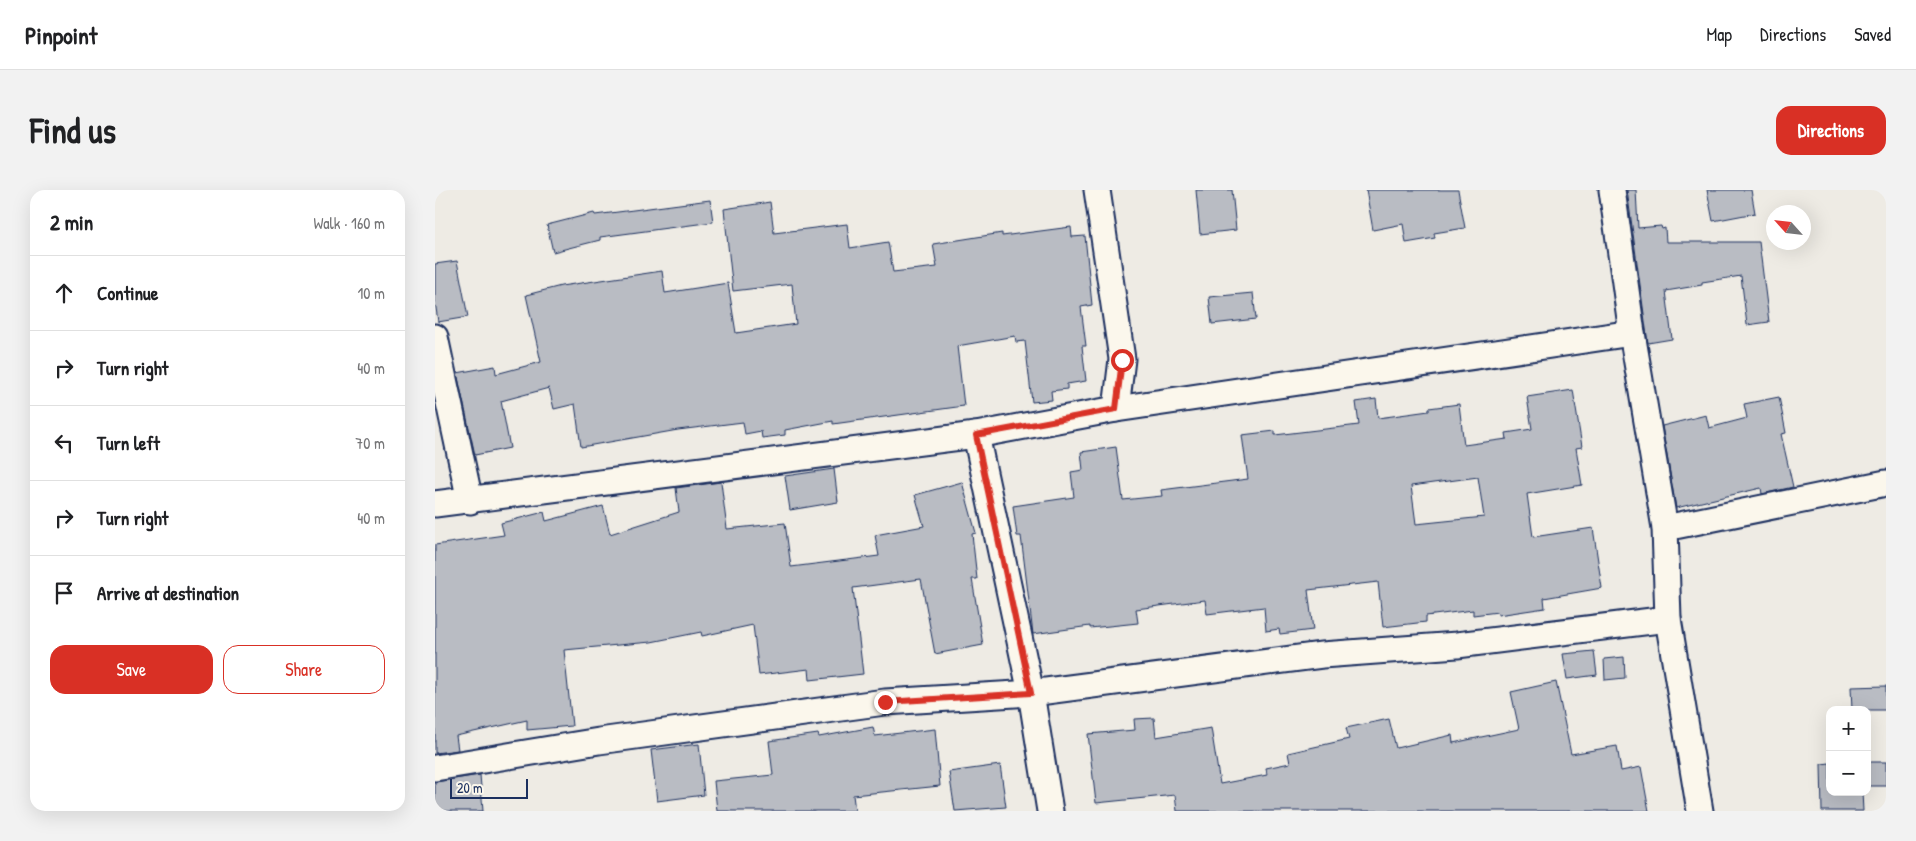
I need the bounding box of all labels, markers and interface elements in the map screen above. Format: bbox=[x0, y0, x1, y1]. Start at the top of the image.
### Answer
text: Pinpoint bbox=[25, 19, 97, 51]
text: Map bbox=[1707, 22, 1732, 47]
text: Directions bbox=[1760, 22, 1826, 47]
text: Saved bbox=[1854, 22, 1891, 47]
button: Directions bbox=[1776, 106, 1886, 155]
text: Find us bbox=[30, 107, 116, 154]
north arrow bbox=[1766, 205, 1811, 250]
text: 2 min bbox=[50, 208, 93, 237]
text: Walk · 160 m bbox=[313, 212, 385, 234]
icon: ahead bbox=[50, 279, 78, 307]
text: Continue bbox=[97, 280, 158, 306]
text: 10 m bbox=[357, 282, 385, 304]
route start bbox=[1111, 349, 1134, 372]
icon: right bbox=[50, 354, 78, 382]
text: Turn right bbox=[97, 355, 168, 381]
text: 40 m bbox=[357, 357, 385, 379]
icon: left bbox=[50, 429, 78, 457]
text: Turn left bbox=[97, 430, 160, 456]
text: 70 m bbox=[355, 432, 385, 454]
icon: right bbox=[50, 504, 78, 532]
text: Turn right bbox=[97, 505, 168, 531]
text: 40 m bbox=[357, 507, 385, 529]
icon: arrive bbox=[50, 579, 78, 607]
text: Arrive at destination bbox=[97, 580, 239, 606]
button: Save bbox=[50, 645, 213, 694]
button: Share bbox=[223, 645, 385, 694]
route end bbox=[874, 691, 897, 714]
map controls bbox=[1826, 706, 1871, 796]
button: + bbox=[1826, 706, 1871, 751]
button: − bbox=[1826, 751, 1871, 796]
scale bar bbox=[450, 776, 527, 799]
text: 20 m bbox=[457, 778, 483, 797]

